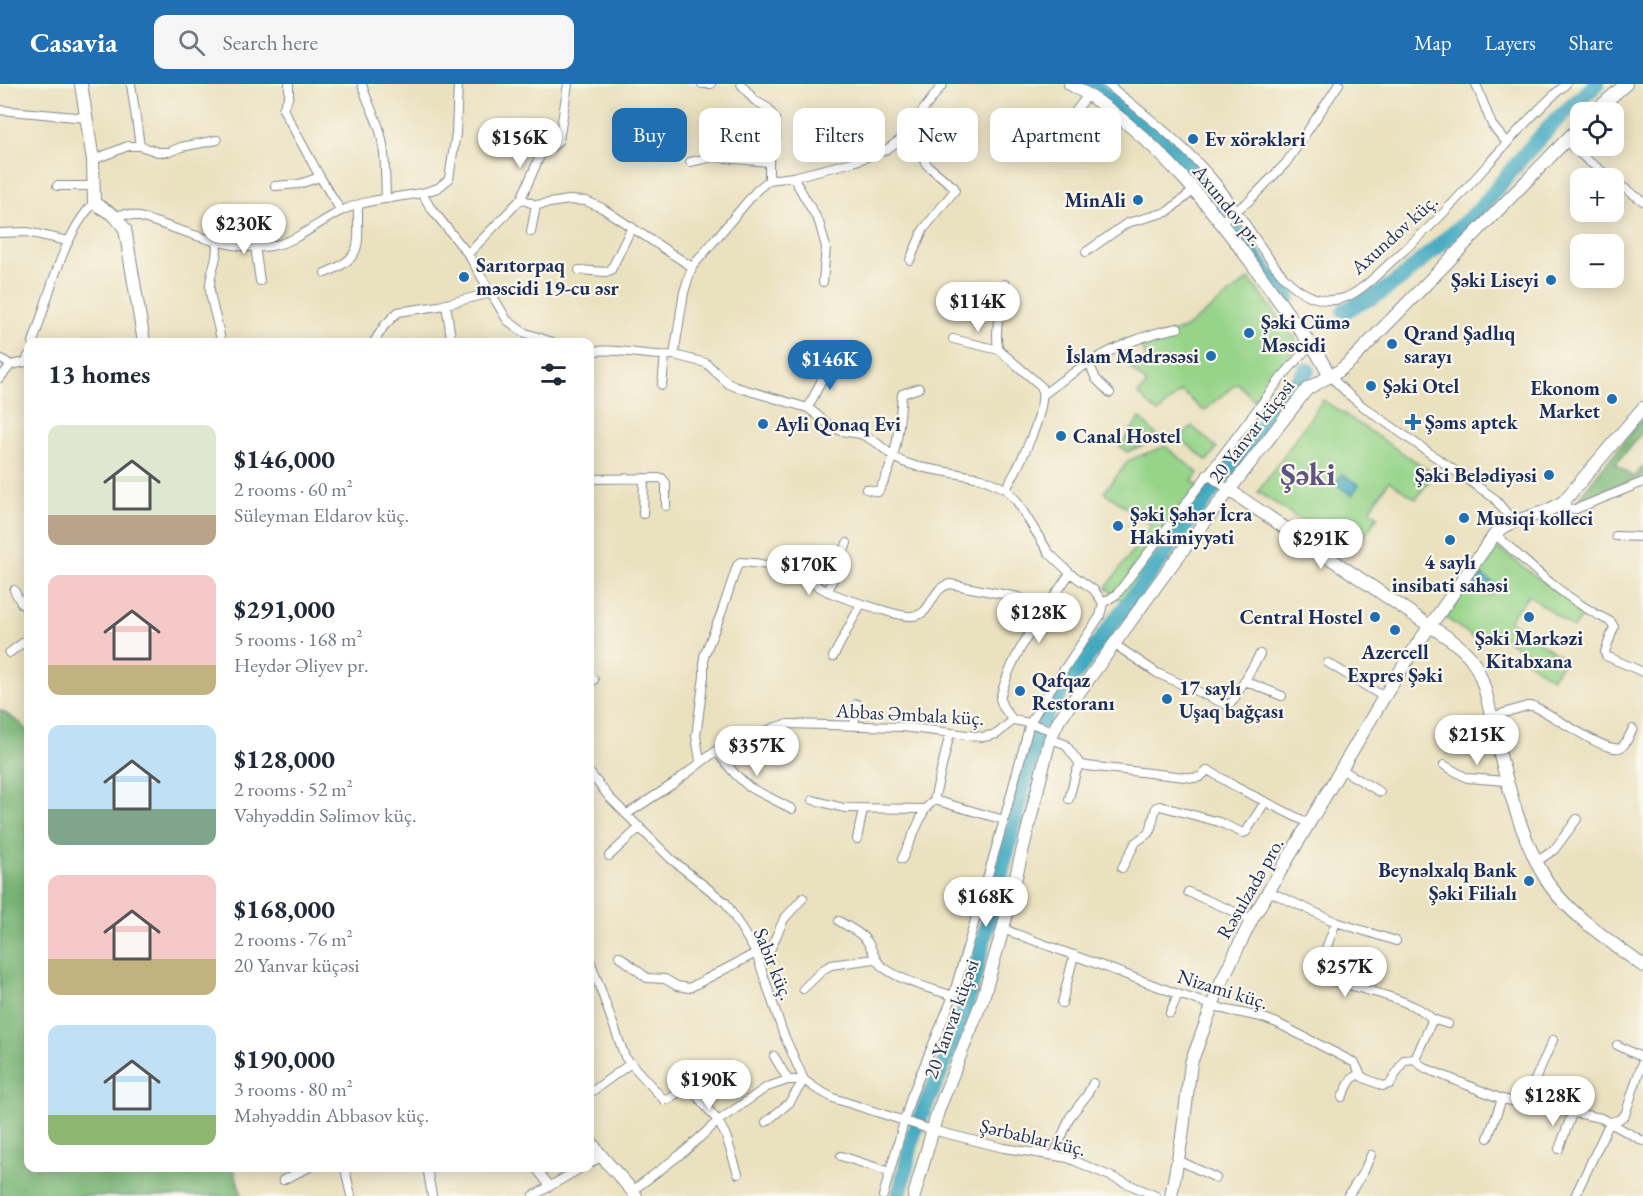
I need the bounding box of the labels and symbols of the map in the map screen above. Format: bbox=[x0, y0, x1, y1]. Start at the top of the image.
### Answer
pin: $156K bbox=[478, 118, 562, 169]
place label: Ev xörəkləri bbox=[1205, 126, 1306, 152]
marker: Ev xörəkləri bbox=[1186, 132, 1200, 146]
street label: Axundov pr. bbox=[1187, 158, 1269, 251]
place label: MinAli bbox=[1064, 187, 1126, 213]
street label: Axundov küç. bbox=[1344, 188, 1443, 281]
marker: MinAli bbox=[1131, 193, 1145, 207]
pin: $230K bbox=[202, 204, 286, 255]
place label: Sarıtorpaq məscidi 19-cu əsr bbox=[476, 252, 620, 301]
place label: Şəki Liseyi bbox=[1451, 267, 1539, 293]
marker: Sarıtorpaq məscidi 19-cu əsr bbox=[457, 270, 471, 284]
marker: Şəki Liseyi bbox=[1544, 273, 1558, 287]
pin: $114K bbox=[936, 282, 1020, 333]
place label: Şəki Cümə Məscidi bbox=[1261, 309, 1350, 358]
place label: Qrand Şadlıq sarayı bbox=[1404, 320, 1515, 369]
marker: Şəki Cümə Məscidi bbox=[1242, 326, 1256, 340]
marker: Qrand Şadlıq sarayı bbox=[1385, 337, 1399, 351]
pin: $146K bbox=[788, 340, 872, 391]
place label: İslam Mədrəsəsi bbox=[1066, 343, 1199, 369]
marker: İslam Mədrəsəsi bbox=[1204, 349, 1218, 363]
street label: 20 Yanvar küçəsi bbox=[1202, 373, 1300, 488]
place label: Şəki Otel bbox=[1383, 373, 1459, 399]
place label: Ekonom Market bbox=[1530, 375, 1600, 424]
marker: Şəki Otel bbox=[1364, 379, 1378, 393]
marker: Ekonom Market bbox=[1605, 392, 1619, 406]
place label: Şəms aptek bbox=[1425, 409, 1519, 435]
place label: Ayli Qonaq Evi bbox=[774, 411, 901, 437]
marker: Şəms aptek bbox=[1406, 415, 1420, 429]
marker: Ayli Qonaq Evi bbox=[756, 417, 770, 431]
place label: Canal Hostel bbox=[1073, 423, 1181, 449]
marker: Canal Hostel bbox=[1054, 429, 1068, 443]
district label: Şəki bbox=[1280, 453, 1336, 495]
place label: Şəki Belədiyəsi bbox=[1415, 462, 1537, 488]
marker: Şəki Belədiyəsi bbox=[1542, 468, 1556, 482]
place label: Şəki Şəhər İcra Hakimiyyəti bbox=[1130, 501, 1253, 550]
place label: Musiqi kolleci bbox=[1476, 505, 1593, 531]
marker: Musiqi kolleci bbox=[1457, 511, 1471, 525]
marker: Şəki Şəhər İcra Hakimiyyəti bbox=[1111, 519, 1125, 533]
pin: $291K bbox=[1279, 519, 1363, 570]
marker: 4 saylı insibati sahəsi bbox=[1443, 533, 1457, 547]
pin: $170K bbox=[767, 545, 851, 596]
place label: 4 saylı insibati sahəsi bbox=[1392, 549, 1508, 598]
pin: $128K bbox=[997, 593, 1081, 644]
place label: Central Hostel bbox=[1240, 604, 1363, 630]
marker: Central Hostel bbox=[1368, 610, 1382, 624]
marker: Şəki Mərkəzi Kitabxana bbox=[1522, 610, 1536, 624]
marker: Azercell Expres Şəki bbox=[1388, 623, 1402, 637]
place label: Şəki Mərkəzi Kitabxana bbox=[1475, 625, 1583, 674]
place label: Azercell Expres Şəki bbox=[1347, 639, 1443, 688]
place label: Qafqaz Restoranı bbox=[1032, 667, 1115, 716]
place label: 17 saylı Uşaq bağçası bbox=[1179, 675, 1284, 724]
marker: Qafqaz Restoranı bbox=[1013, 684, 1027, 698]
marker: 17 saylı Uşaq bağçası bbox=[1160, 692, 1174, 706]
street label: Abbas Əmbala küç. bbox=[834, 697, 985, 731]
pin: $215K bbox=[1435, 715, 1519, 766]
pin: $357K bbox=[715, 726, 799, 777]
street label: Rəsulzadə pro. bbox=[1210, 833, 1290, 943]
place label: Beynəlxalq Bank Şəki Filialı bbox=[1378, 857, 1518, 906]
marker: Beynəlxalq Bank Şəki Filialı bbox=[1522, 874, 1536, 888]
pin: $168K bbox=[944, 877, 1028, 928]
street label: Sabir küç. bbox=[748, 924, 800, 1004]
pin: $257K bbox=[1303, 947, 1387, 998]
street label: 20 Yanvar küçəsi bbox=[917, 956, 985, 1082]
street label: Nizami küç. bbox=[1175, 963, 1271, 1015]
pin: $190K bbox=[667, 1060, 751, 1111]
pin: $128K bbox=[1511, 1076, 1595, 1127]
street label: Şərbablar küç. bbox=[977, 1112, 1089, 1162]

